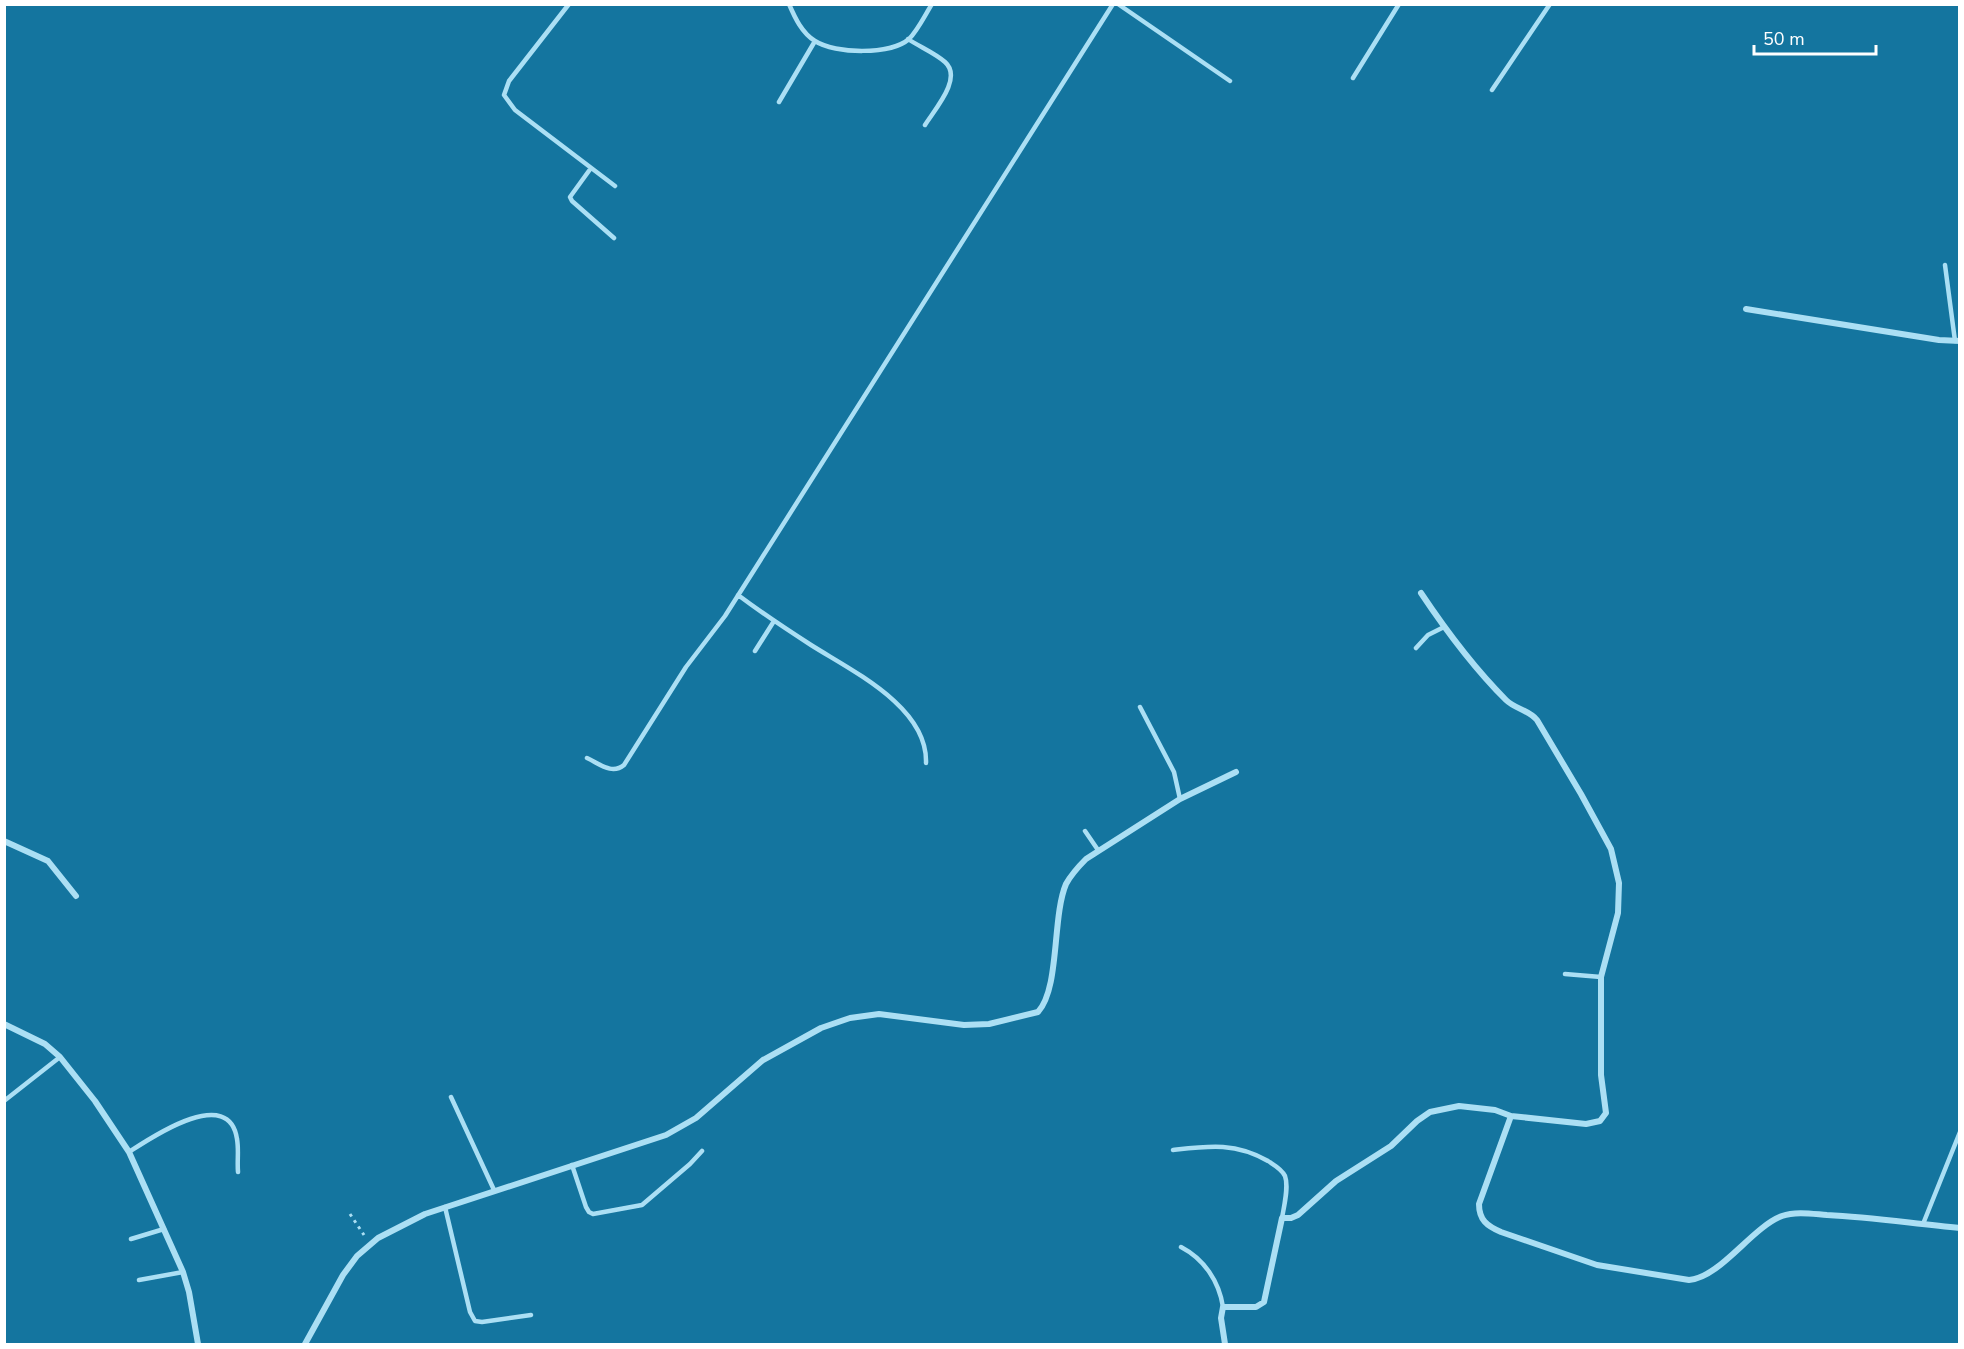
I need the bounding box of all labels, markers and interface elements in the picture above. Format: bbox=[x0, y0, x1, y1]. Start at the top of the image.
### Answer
scale bar bbox=[1754, 18, 1876, 56]
text: 50 m bbox=[1763, 27, 1805, 51]

